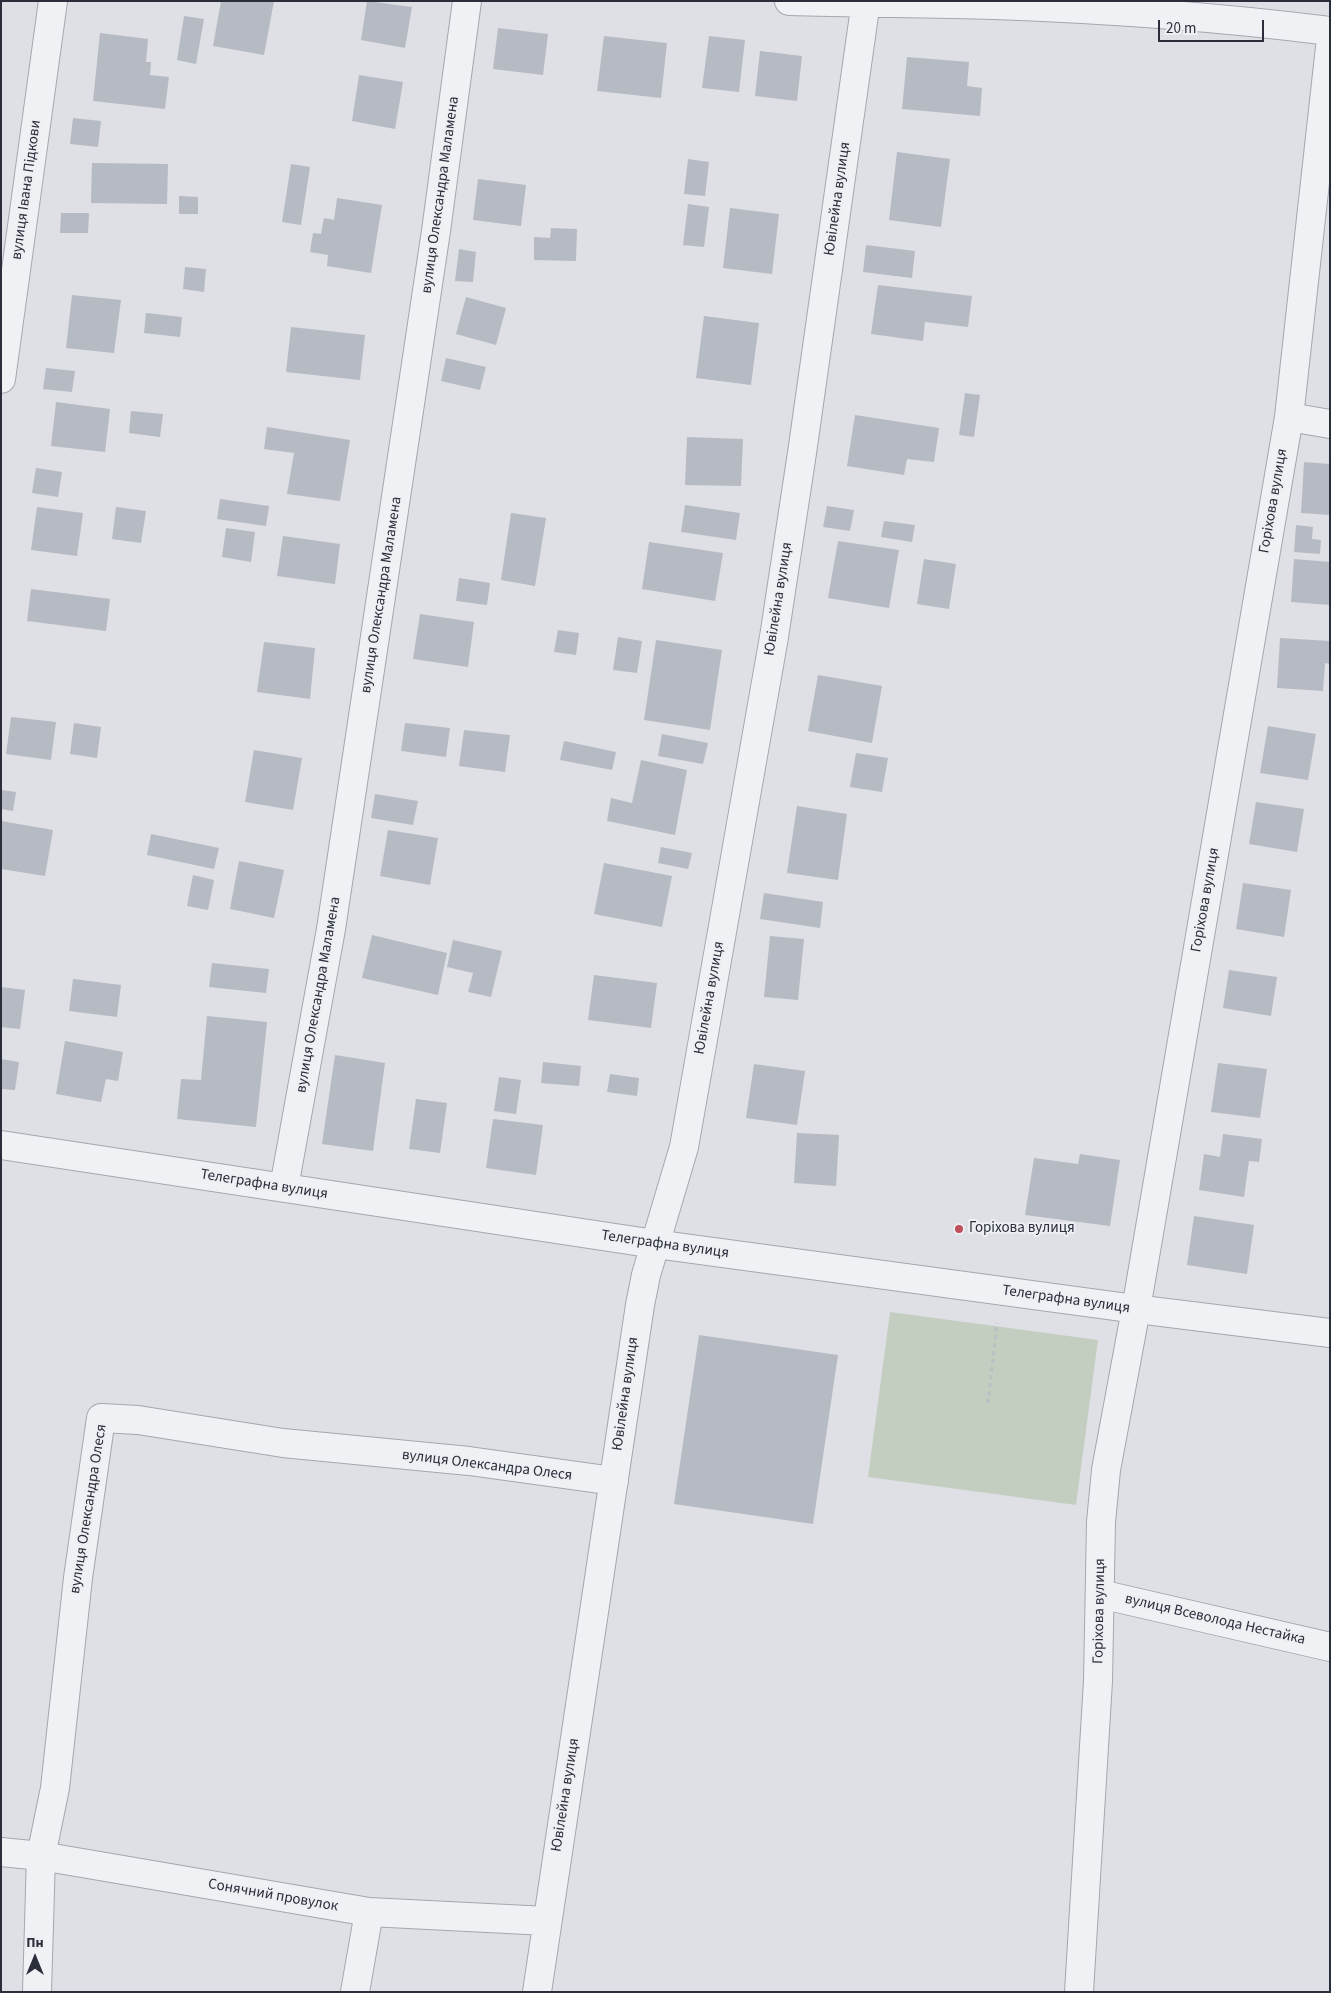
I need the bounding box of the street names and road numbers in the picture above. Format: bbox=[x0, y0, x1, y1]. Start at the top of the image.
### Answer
street label: вулиця Олександра Маламена bbox=[418, 95, 464, 295]
street label: вулиця Івана Підкови bbox=[8, 119, 46, 261]
street label: Ювілейна вулиця bbox=[821, 141, 855, 257]
street label: Горіхова вулиця bbox=[1256, 447, 1292, 555]
street label: вулиця Олександра Маламена bbox=[358, 495, 406, 695]
street label: Ювілейна вулиця bbox=[761, 541, 797, 657]
street label: Горіхова вулиця bbox=[1188, 846, 1224, 954]
street label: вулиця Олександра Маламена bbox=[293, 896, 345, 1094]
street label: Ювілейна вулиця bbox=[691, 940, 729, 1056]
street label: Телеграфна вулиця bbox=[199, 1166, 329, 1204]
street label: Телеграфна вулиця bbox=[600, 1227, 730, 1263]
street label: Телеграфна вулиця bbox=[1001, 1282, 1131, 1318]
street label: Ювілейна вулиця bbox=[609, 1336, 643, 1452]
street label: вулиця Олександра Олеся bbox=[67, 1423, 111, 1595]
street label: вулиця Олександра Олеся bbox=[401, 1447, 573, 1485]
street label: Горіхова вулиця bbox=[1090, 1558, 1110, 1664]
street label: вулиця Всеволода Нестайка bbox=[1123, 1590, 1307, 1650]
street label: Ювілейна вулиця bbox=[548, 1737, 584, 1853]
street label: Сонячний провулок bbox=[207, 1876, 339, 1916]

